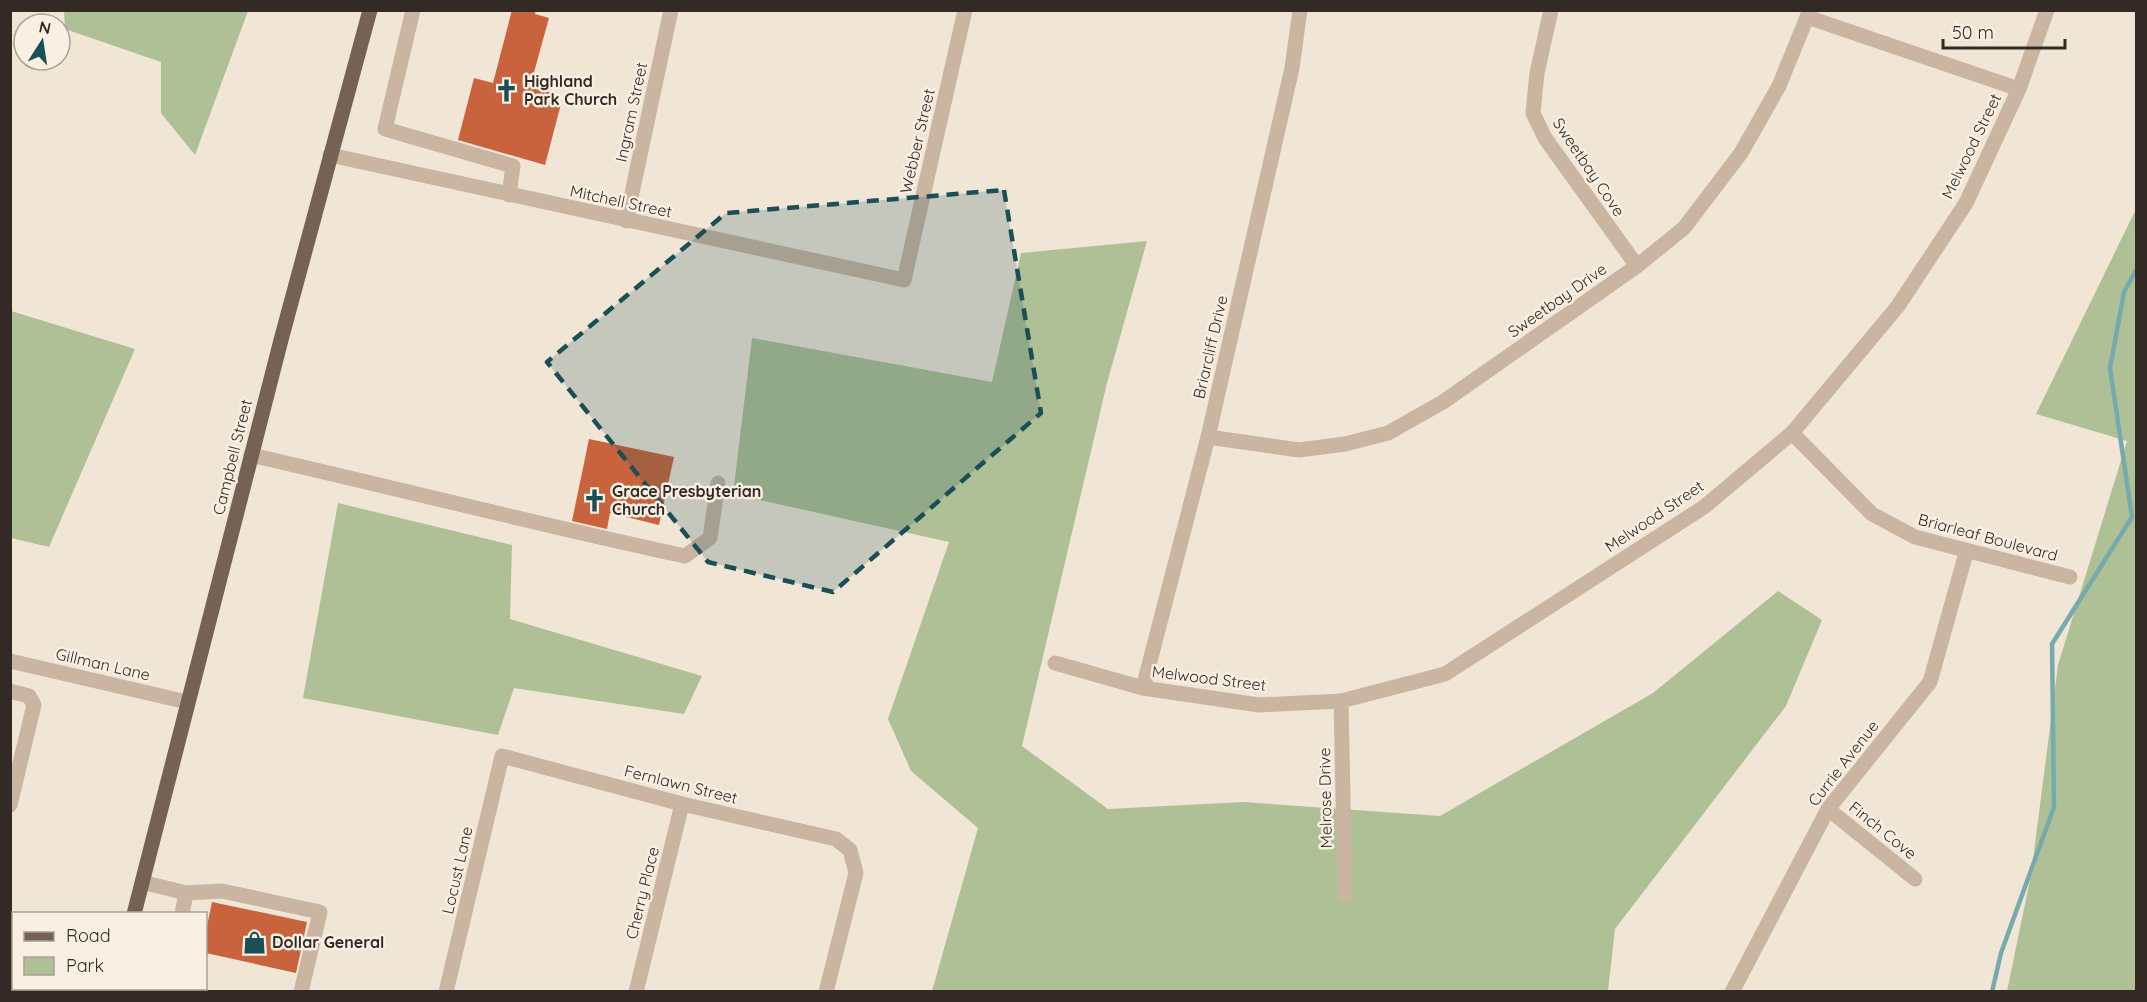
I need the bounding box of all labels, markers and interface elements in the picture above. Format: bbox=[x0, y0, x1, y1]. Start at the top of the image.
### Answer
north arrow bbox=[12, 12, 72, 72]
scale bar bbox=[1943, 12, 2064, 50]
text: N bbox=[37, 16, 53, 38]
text: 50 m bbox=[1952, 21, 1994, 44]
street label: Ingram Street bbox=[611, 60, 651, 164]
place label: Highland Park Church bbox=[524, 71, 617, 109]
church icon: Highland Park Church bbox=[493, 77, 519, 103]
street label: Webber Street bbox=[895, 87, 939, 195]
street label: Melwood Street bbox=[1937, 90, 2005, 202]
street label: Sweetbay Cove bbox=[1549, 114, 1629, 220]
street label: Mitchell Street bbox=[568, 180, 674, 222]
street label: Sweetbay Drive bbox=[1504, 259, 1610, 341]
street label: Briarcliff Drive bbox=[1188, 293, 1232, 401]
street label: Campbell Street bbox=[208, 397, 256, 517]
street label: Melwood Street bbox=[1601, 476, 1707, 556]
place label: Grace Presbyterian Church bbox=[612, 481, 761, 519]
church icon: Grace Presbyterian Church bbox=[581, 487, 607, 513]
street label: Briarleaf Boulevard bbox=[1916, 509, 2060, 565]
street label: Gillman Lane bbox=[54, 643, 152, 685]
street label: Melwood Street bbox=[1151, 661, 1267, 695]
street label: Currie Avenue bbox=[1803, 716, 1883, 810]
street label: Melrose Drive bbox=[1314, 747, 1336, 849]
street label: Fernlawn Street bbox=[622, 760, 740, 808]
street label: Finch Cove bbox=[1845, 797, 1921, 863]
street label: Locust Lane bbox=[437, 824, 477, 916]
street label: Cherry Place bbox=[621, 845, 663, 941]
legend bbox=[12, 912, 207, 990]
text: Road bbox=[66, 924, 111, 947]
shop icon: Dollar General bbox=[241, 929, 267, 955]
place label: Dollar General bbox=[272, 932, 384, 952]
text: Park bbox=[66, 954, 104, 977]

